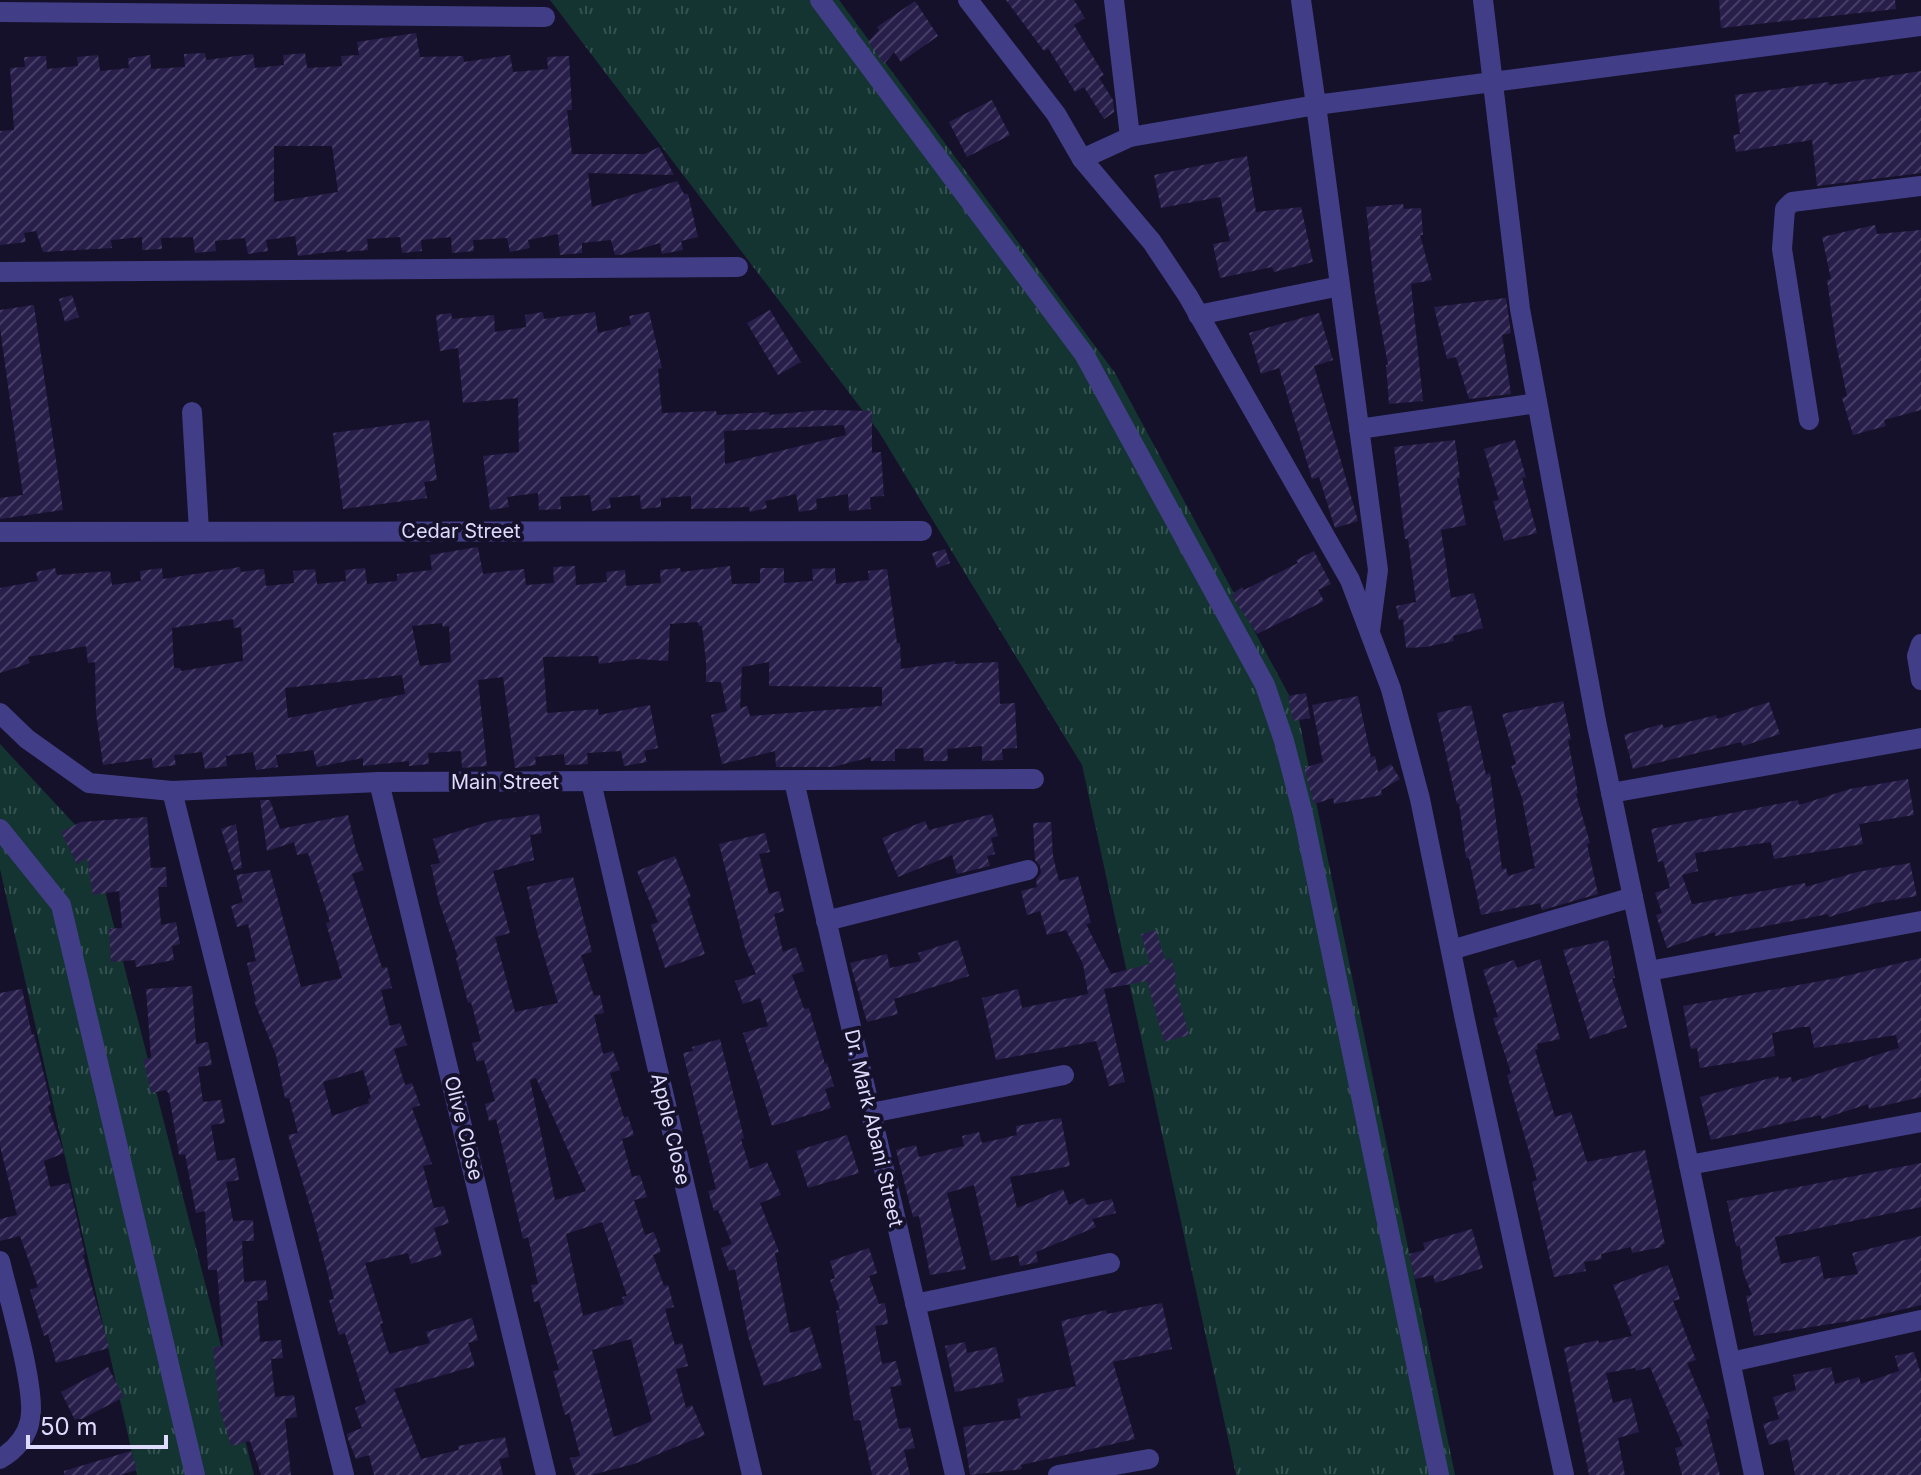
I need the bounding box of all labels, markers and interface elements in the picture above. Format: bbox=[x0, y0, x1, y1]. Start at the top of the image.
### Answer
street label: Cedar Street bbox=[401, 519, 521, 543]
street label: Main Street bbox=[451, 770, 559, 794]
street label: Dr. Mark Abani Street bbox=[840, 1027, 909, 1230]
street label: Apple Close bbox=[646, 1071, 696, 1187]
street label: Olive Close bbox=[439, 1073, 489, 1183]
scale bar bbox=[28, 1399, 166, 1449]
text: 50 m bbox=[40, 1412, 98, 1441]

